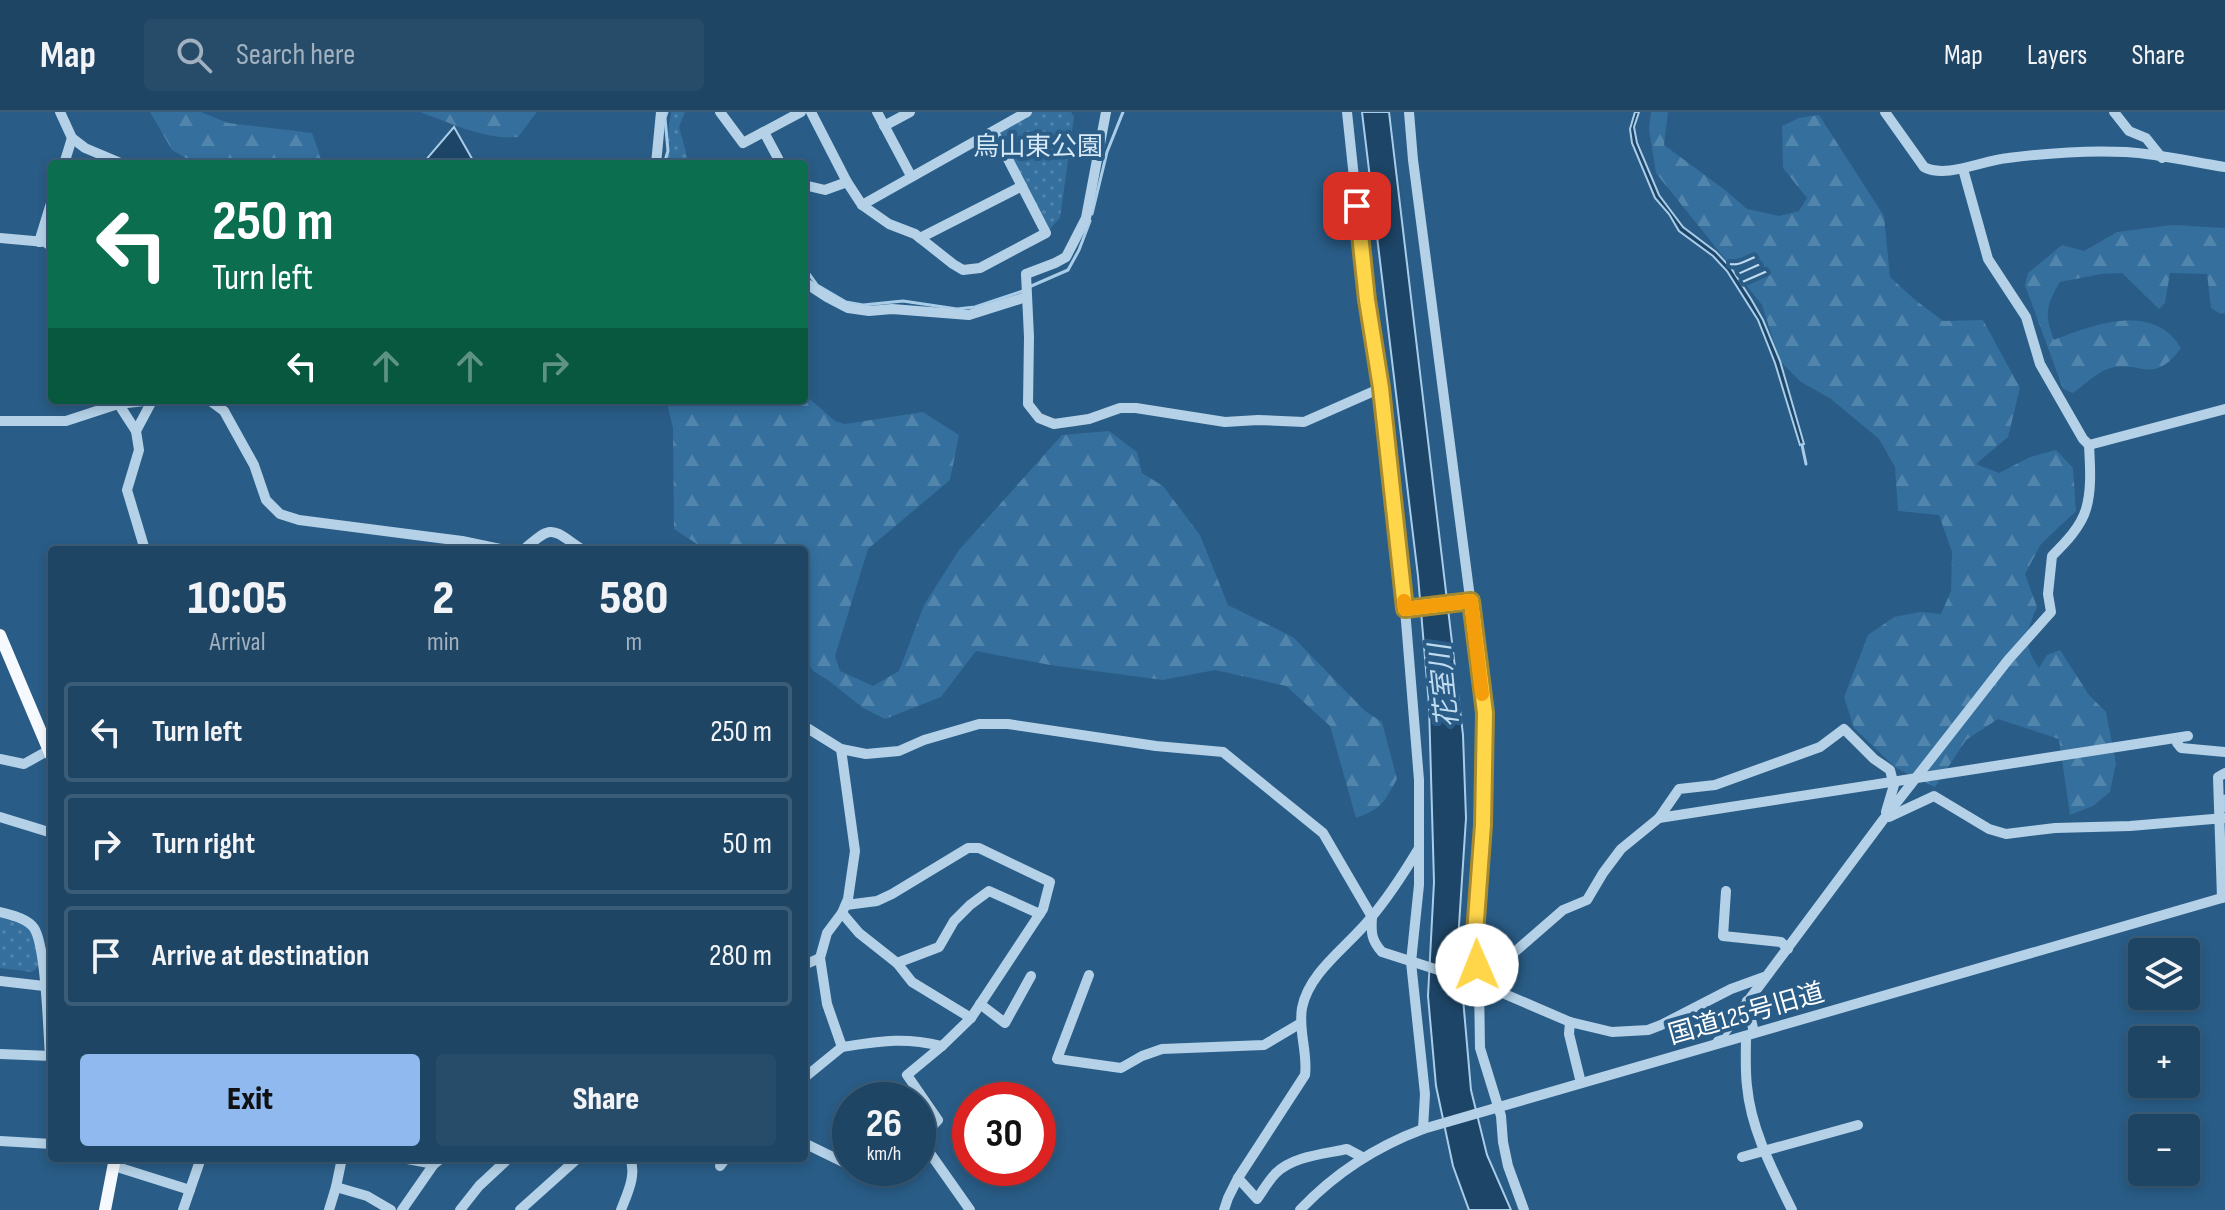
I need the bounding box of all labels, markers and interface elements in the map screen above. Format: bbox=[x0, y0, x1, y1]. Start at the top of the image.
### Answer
search box bbox=[144, 19, 704, 91]
text: Map bbox=[40, 33, 96, 78]
icon: search bbox=[172, 33, 216, 77]
text: Search here bbox=[236, 37, 355, 73]
text: Map bbox=[1944, 39, 1983, 72]
text: Layers bbox=[2027, 39, 2087, 72]
text: Share bbox=[2131, 39, 2185, 72]
park label: 烏山東公園 bbox=[973, 132, 1103, 163]
pin bbox=[1323, 172, 1391, 240]
icon: arrive bbox=[1335, 184, 1379, 228]
text: 250 m bbox=[212, 189, 334, 256]
icon: left bbox=[80, 192, 184, 296]
water label: 川 bbox=[1724, 247, 1769, 291]
text: Turn left bbox=[212, 257, 313, 300]
icon: left bbox=[280, 344, 324, 388]
icon: ahead bbox=[364, 344, 408, 388]
icon: ahead bbox=[448, 344, 492, 388]
icon: right bbox=[532, 344, 576, 388]
text: 10:05 bbox=[188, 570, 287, 627]
text: 2 bbox=[433, 570, 454, 627]
text: 580 bbox=[599, 570, 668, 627]
text: Arrival bbox=[210, 627, 265, 658]
text: min bbox=[427, 627, 460, 658]
text: m bbox=[625, 627, 642, 658]
water label: 花室川 bbox=[1423, 639, 1465, 729]
icon: left bbox=[84, 710, 128, 754]
text: Turn left bbox=[152, 714, 242, 750]
text: 250 m bbox=[710, 714, 772, 750]
icon: right bbox=[84, 822, 128, 866]
text: Turn right bbox=[152, 826, 255, 862]
text: 50 m bbox=[723, 826, 772, 862]
position arrow bbox=[1435, 923, 1519, 1007]
icon: arrive bbox=[84, 934, 128, 978]
text: Arrive at destination bbox=[152, 938, 369, 974]
text: 280 m bbox=[709, 938, 772, 974]
map controls bbox=[2128, 938, 2200, 1186]
button: layers bbox=[2128, 938, 2200, 1010]
street label: 国道125号旧道 bbox=[1665, 977, 1828, 1051]
button: + bbox=[2128, 1026, 2200, 1098]
button: Exit bbox=[80, 1054, 420, 1146]
button: Share bbox=[436, 1054, 776, 1146]
speed limit sign: 30 bbox=[952, 1082, 1056, 1186]
text: 26 bbox=[866, 1100, 902, 1148]
button: − bbox=[2128, 1114, 2200, 1186]
text: km/h bbox=[867, 1142, 901, 1166]

